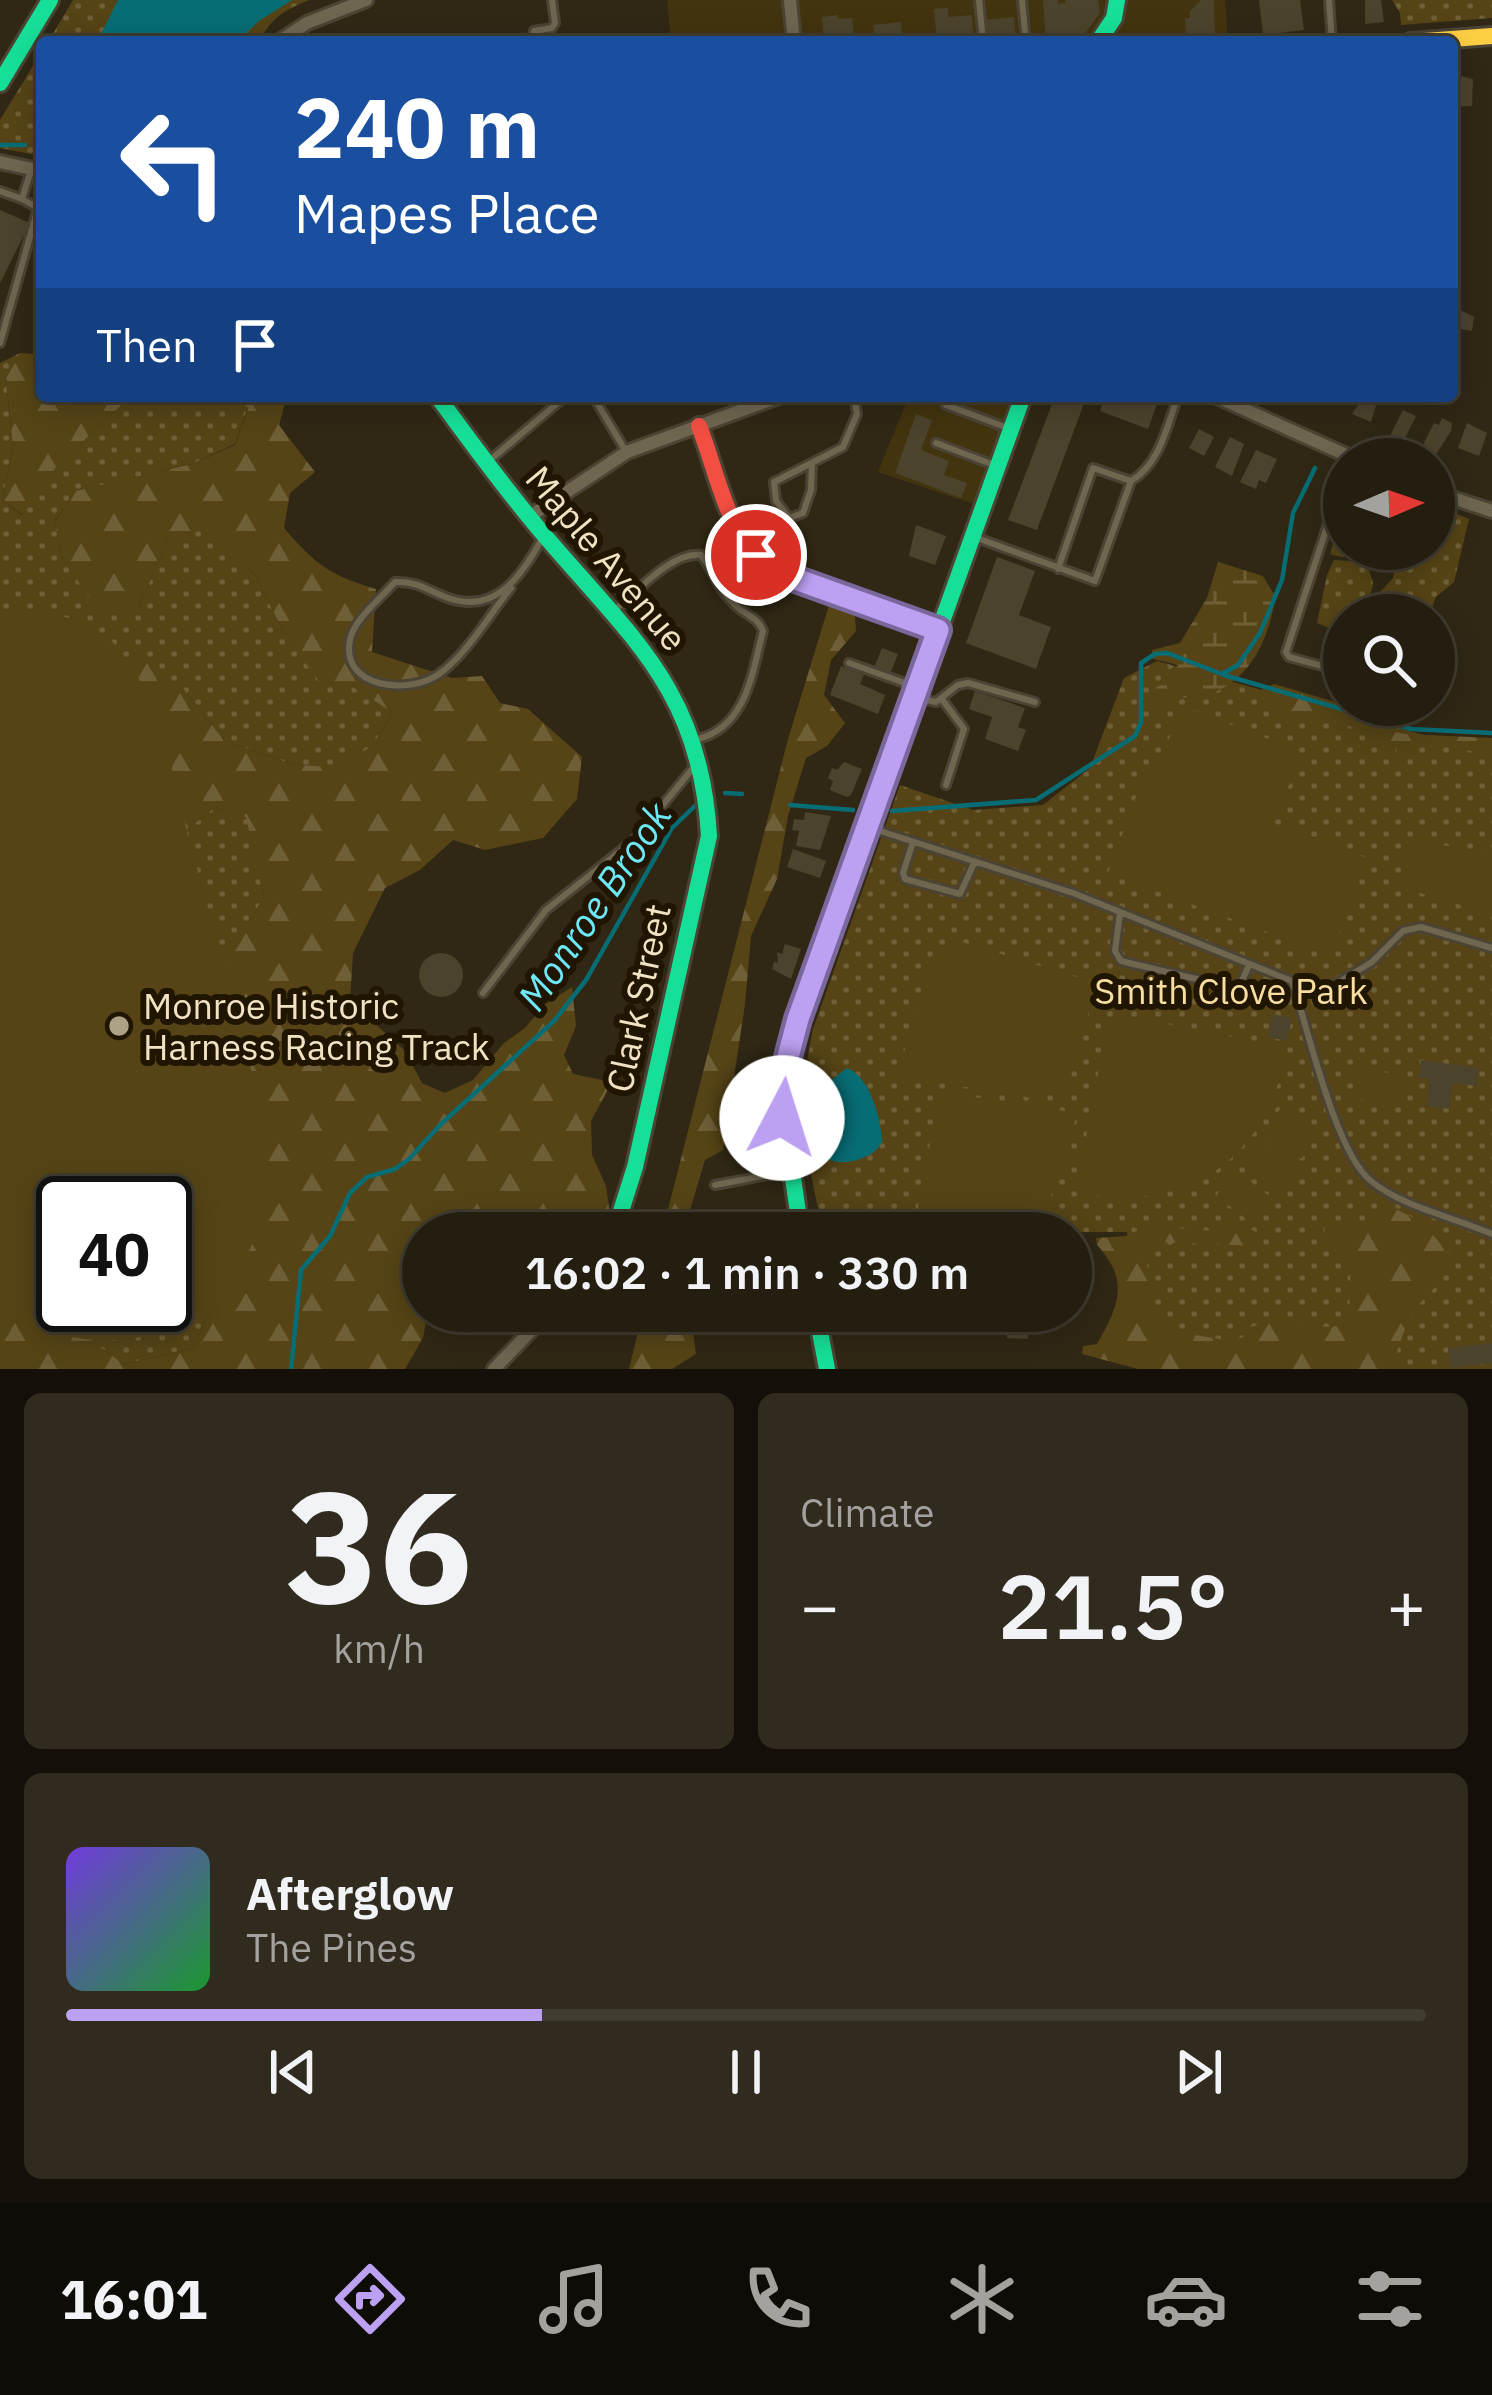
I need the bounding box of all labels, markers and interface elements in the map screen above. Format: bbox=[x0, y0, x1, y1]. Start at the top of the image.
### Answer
text: 240 m bbox=[294, 72, 540, 181]
icon: left bbox=[96, 84, 252, 240]
text: Mapes Place bbox=[294, 178, 599, 248]
icon: arrive bbox=[222, 312, 288, 378]
text: Then bbox=[96, 316, 198, 374]
north arrow bbox=[1323, 438, 1455, 570]
map controls bbox=[1323, 438, 1455, 726]
street label: Maple Avenue bbox=[516, 456, 698, 660]
pin bbox=[705, 504, 807, 606]
icon: arrive bbox=[723, 522, 789, 588]
button: search bbox=[1323, 594, 1455, 726]
water label: Monroe Brook bbox=[506, 792, 683, 1020]
street label: Clark Street bbox=[595, 900, 681, 1096]
park label: Smith Clove Park bbox=[1094, 967, 1368, 1014]
place label: Monroe Historic Harness Racing Track bbox=[143, 982, 490, 1070]
marker: Monroe Historic Harness Racing Track bbox=[106, 1013, 132, 1039]
position arrow bbox=[719, 1055, 845, 1181]
speed limit sign: 40 bbox=[36, 1176, 192, 1332]
text: 16:02 · 1 min · 330 m bbox=[525, 1243, 969, 1301]
text: 36 bbox=[285, 1443, 473, 1646]
text: Climate bbox=[800, 1487, 934, 1538]
text: 21.5° bbox=[997, 1547, 1229, 1664]
text: − bbox=[800, 1562, 840, 1648]
text: + bbox=[1386, 1562, 1426, 1648]
text: km/h bbox=[333, 1623, 425, 1674]
text: Afterglow bbox=[246, 1864, 454, 1922]
text: The Pines bbox=[246, 1922, 417, 1973]
icon: previous bbox=[260, 2039, 326, 2105]
icon: pause bbox=[713, 2039, 779, 2105]
icon: next bbox=[1166, 2039, 1232, 2105]
icon: directions bbox=[328, 2257, 412, 2341]
icon: music bbox=[532, 2257, 616, 2341]
icon: phone bbox=[736, 2257, 820, 2341]
icon: climate bbox=[940, 2257, 1024, 2341]
icon: car bbox=[1144, 2257, 1228, 2341]
icon: filters bbox=[1348, 2257, 1432, 2341]
text: 16:01 bbox=[60, 2264, 207, 2334]

